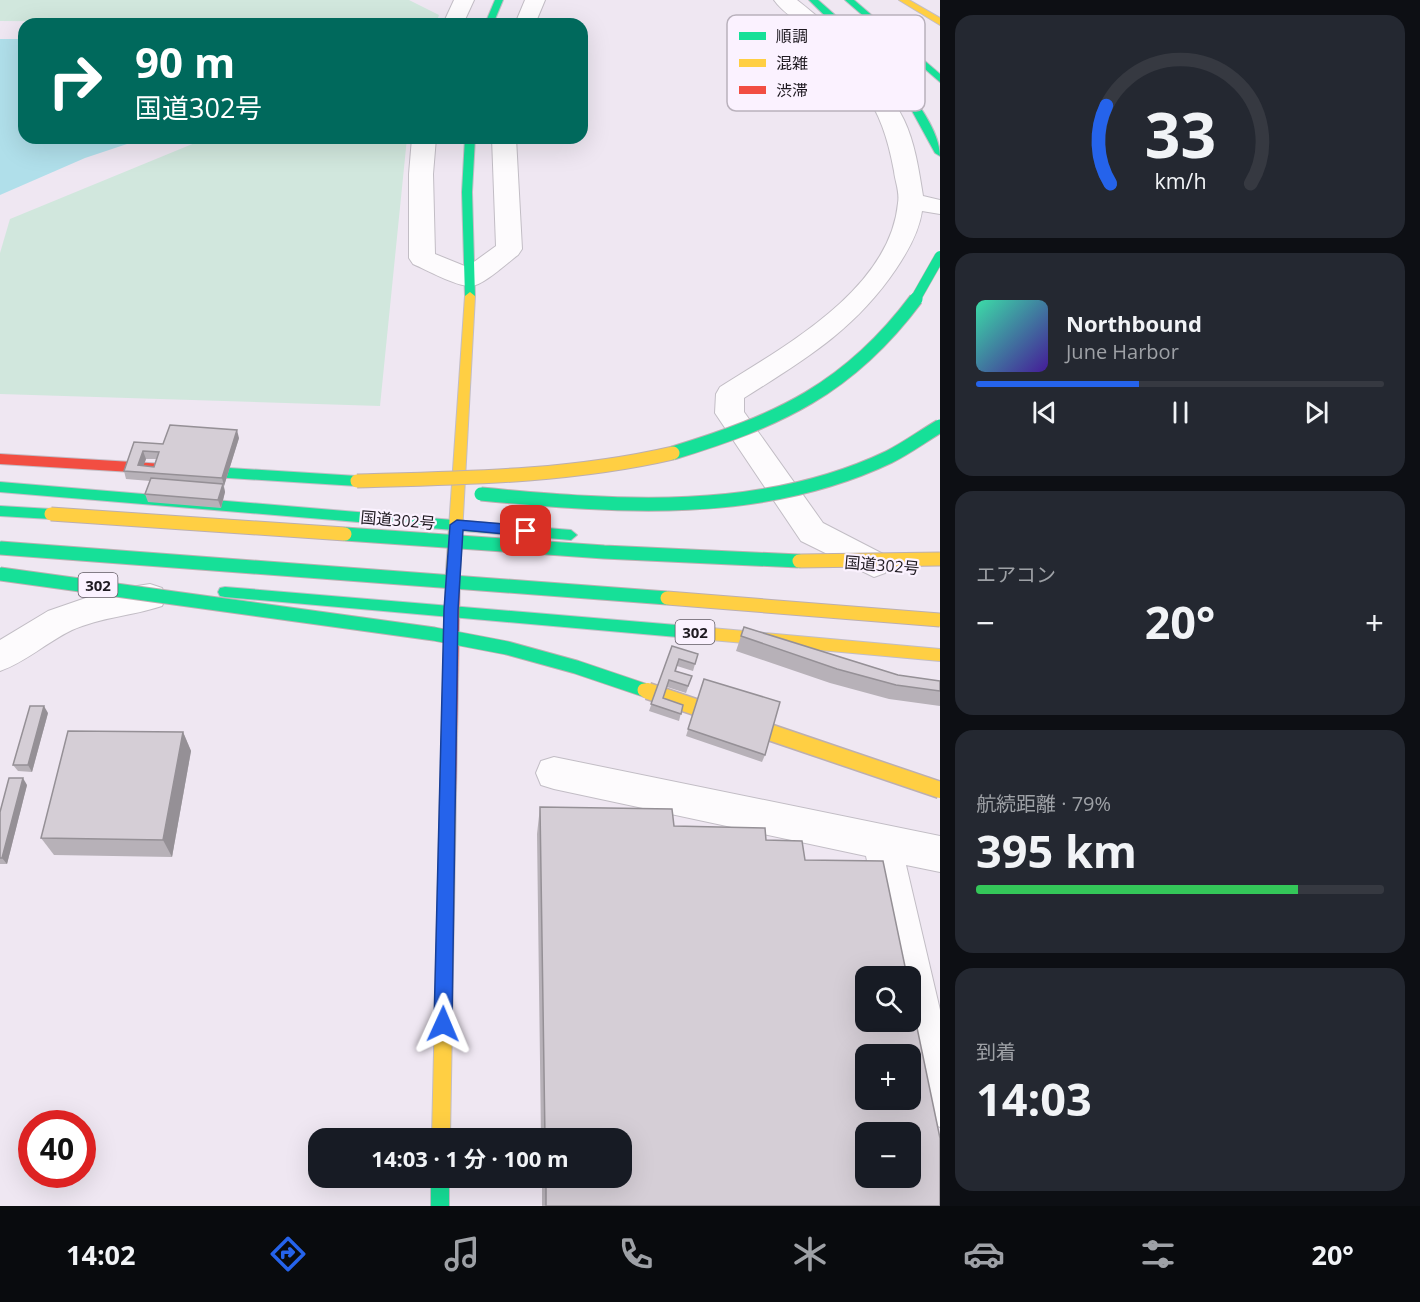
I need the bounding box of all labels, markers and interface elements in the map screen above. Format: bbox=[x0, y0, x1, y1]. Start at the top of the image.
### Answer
legend bbox=[727, 15, 925, 111]
text: 順調 bbox=[776, 25, 808, 47]
text: 90 m bbox=[135, 33, 235, 90]
icon: right bbox=[36, 42, 114, 120]
text: 混雑 bbox=[776, 52, 808, 74]
text: 渋滞 bbox=[776, 79, 808, 101]
text: 国道302号 bbox=[135, 89, 262, 126]
text: 33 bbox=[1144, 91, 1216, 176]
text: km/h bbox=[1154, 166, 1206, 195]
text: Northbound bbox=[1066, 308, 1202, 338]
text: June Harbor bbox=[1066, 338, 1179, 365]
icon: previous bbox=[1028, 396, 1061, 429]
icon: pause bbox=[1164, 396, 1197, 429]
icon: next bbox=[1300, 396, 1333, 429]
pin bbox=[500, 505, 551, 556]
street label: 国道302号 bbox=[359, 506, 437, 534]
icon: arrive bbox=[509, 514, 542, 547]
street label: 国道302号 bbox=[843, 551, 921, 579]
text: エアコン bbox=[976, 561, 1056, 588]
road number: 302 bbox=[78, 573, 118, 597]
text: 20° bbox=[1145, 591, 1215, 652]
text: − bbox=[976, 600, 995, 645]
text: + bbox=[1365, 600, 1384, 645]
road number: 302 bbox=[676, 620, 714, 644]
text: 航続距離 · 79% bbox=[976, 790, 1111, 817]
text: 395 km bbox=[976, 820, 1137, 881]
map controls bbox=[855, 966, 921, 1188]
button: search bbox=[855, 966, 921, 1032]
position arrow bbox=[411, 992, 475, 1056]
text: 到着 bbox=[976, 1038, 1016, 1065]
button: + bbox=[855, 1044, 921, 1110]
text: 14:03 bbox=[976, 1068, 1092, 1129]
speed limit sign: 40 bbox=[18, 1110, 96, 1188]
button: − bbox=[855, 1122, 921, 1188]
text: 14:03 · 1 分 · 100 m bbox=[371, 1143, 569, 1173]
icon: directions bbox=[267, 1233, 309, 1275]
icon: music bbox=[441, 1233, 483, 1275]
icon: phone bbox=[615, 1233, 657, 1275]
icon: climate bbox=[789, 1233, 831, 1275]
icon: car bbox=[963, 1233, 1005, 1275]
icon: filters bbox=[1137, 1233, 1179, 1275]
text: 14:02 bbox=[66, 1236, 135, 1273]
text: 20° bbox=[1311, 1236, 1354, 1273]

